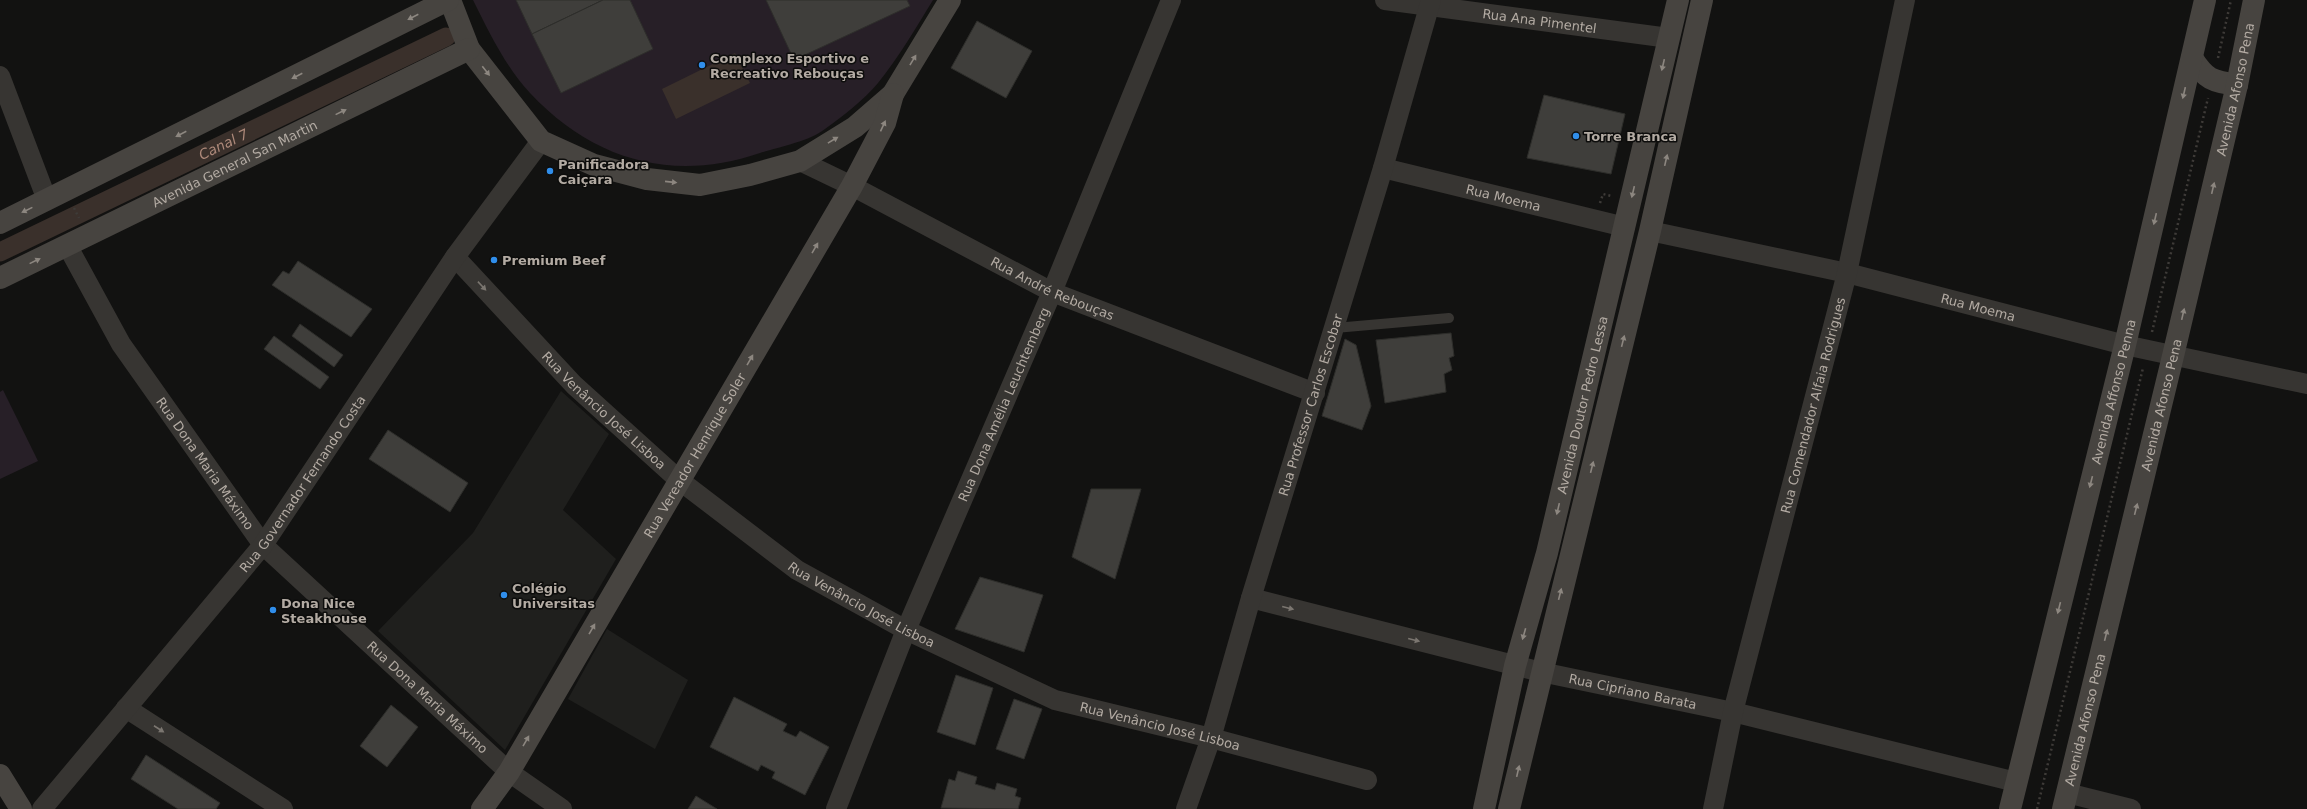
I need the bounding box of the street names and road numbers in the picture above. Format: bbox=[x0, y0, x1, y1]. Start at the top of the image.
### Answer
street label: Rua Ana Pimentel bbox=[1482, 6, 1598, 36]
street label: Avenida Afonso Pena bbox=[2214, 22, 2257, 157]
street label: Avenida General San Martin bbox=[150, 117, 320, 211]
street label: Rua Moema bbox=[1464, 181, 1542, 214]
street label: Rua André Rebouças bbox=[988, 254, 1116, 323]
street label: Rua Moema bbox=[1939, 291, 2017, 324]
street label: Rua Comendador Alfaia Rodrigues bbox=[1778, 296, 1848, 515]
street label: Rua Dona Amélia Leuchtemberg bbox=[955, 305, 1052, 504]
street label: Rua Professor Carlos Escobar bbox=[1276, 311, 1346, 498]
street label: Avenida Doutor Pedro Lessa bbox=[1554, 315, 1611, 495]
street label: Avenida Affonso Penna bbox=[2089, 318, 2139, 466]
street label: Avenida Afonso Pena bbox=[2138, 337, 2185, 473]
street label: Rua Venâncio José Lisboa bbox=[539, 349, 669, 472]
street label: Rua Vereador Henrique Soler bbox=[641, 370, 749, 540]
street label: Rua Governador Fernando Costa bbox=[236, 393, 369, 575]
street label: Rua Dona Maria Máximo bbox=[153, 395, 257, 533]
street label: Rua Venâncio José Lisboa bbox=[785, 559, 937, 650]
street label: Rua Dona Maria Máximo bbox=[364, 638, 491, 757]
street label: Avenida Afonso Pena bbox=[2062, 652, 2109, 787]
street label: Rua Cipriano Barata bbox=[1567, 671, 1698, 712]
street label: Rua Venâncio José Lisboa bbox=[1078, 699, 1242, 754]

